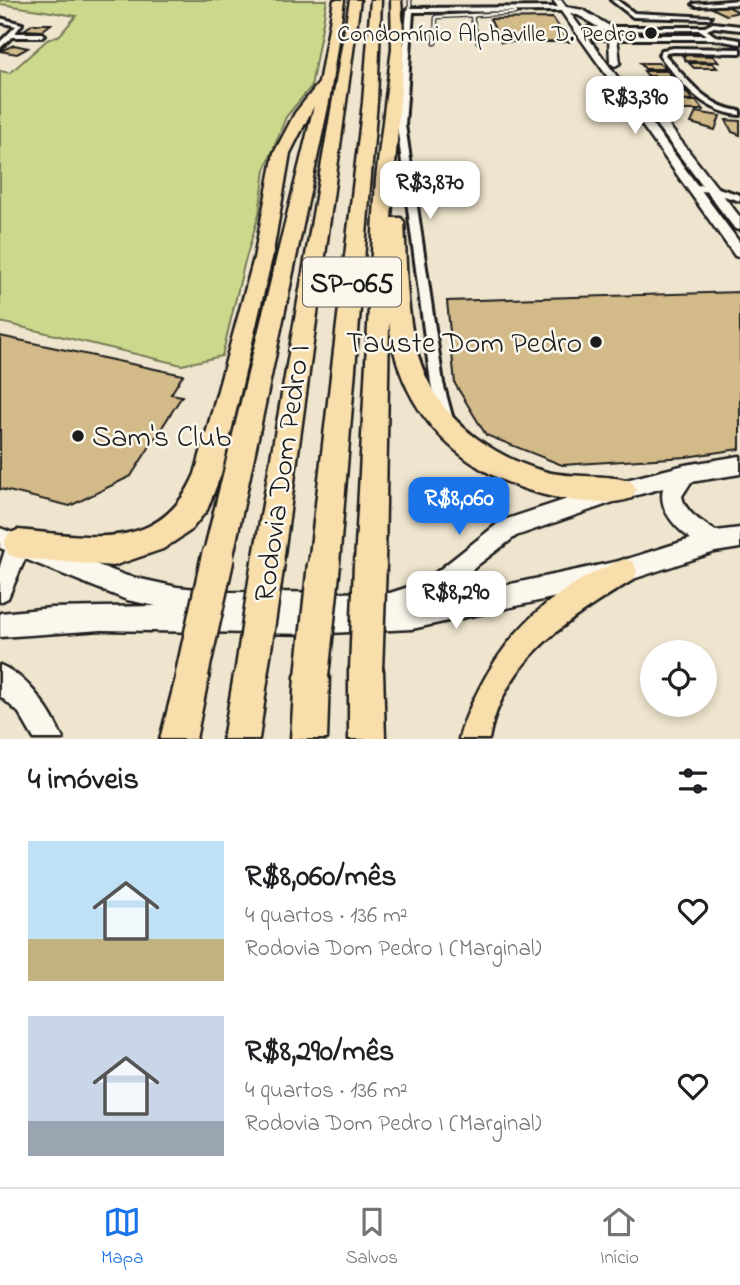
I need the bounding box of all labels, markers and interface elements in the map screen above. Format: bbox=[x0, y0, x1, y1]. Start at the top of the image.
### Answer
place label: Condomínio Alphaville D. Pedro bbox=[337, 18, 637, 53]
marker: Condomínio Alphaville D. Pedro bbox=[643, 25, 659, 41]
pin: R$3,390 bbox=[570, 76, 700, 136]
text: R$3,390 bbox=[602, 82, 668, 115]
pin: R$3,870 bbox=[365, 162, 495, 221]
text: R$3,870 bbox=[396, 167, 464, 200]
road number: SP-065 bbox=[303, 258, 401, 306]
place label: Tauste Dom Pedro bbox=[346, 323, 582, 367]
marker: Tauste Dom Pedro bbox=[588, 334, 604, 350]
street label: Rodovia Dom Pedro I bbox=[244, 342, 324, 605]
place label: Sam's Club bbox=[92, 417, 231, 461]
marker: Sam's Club bbox=[70, 428, 86, 444]
pin: R$8,060 bbox=[394, 477, 524, 537]
text: R$8,060 bbox=[424, 483, 494, 516]
pin: R$8,290 bbox=[391, 572, 521, 631]
text: R$8,290 bbox=[422, 577, 490, 610]
map controls bbox=[640, 640, 717, 717]
button: locate bbox=[640, 640, 717, 717]
text: 4 imóveis bbox=[28, 759, 139, 803]
icon: filters bbox=[674, 762, 712, 800]
text: R$8,060/mês bbox=[245, 856, 397, 900]
icon: home bbox=[84, 869, 168, 953]
icon: heart bbox=[674, 892, 712, 930]
text: 4 quartos · 136 m² bbox=[245, 900, 408, 933]
text: Rodovia Dom Pedro I (Marginal) bbox=[245, 933, 541, 966]
text: R$8,290/mês bbox=[245, 1031, 394, 1075]
icon: home bbox=[84, 1044, 168, 1128]
icon: heart bbox=[674, 1067, 712, 1105]
text: 4 quartos · 136 m² bbox=[245, 1075, 408, 1108]
text: Rodovia Dom Pedro I (Marginal) bbox=[245, 1108, 541, 1141]
tab: Mapa bbox=[101, 1203, 143, 1272]
tab: Salvos bbox=[345, 1203, 398, 1272]
tab: Início bbox=[600, 1203, 639, 1272]

